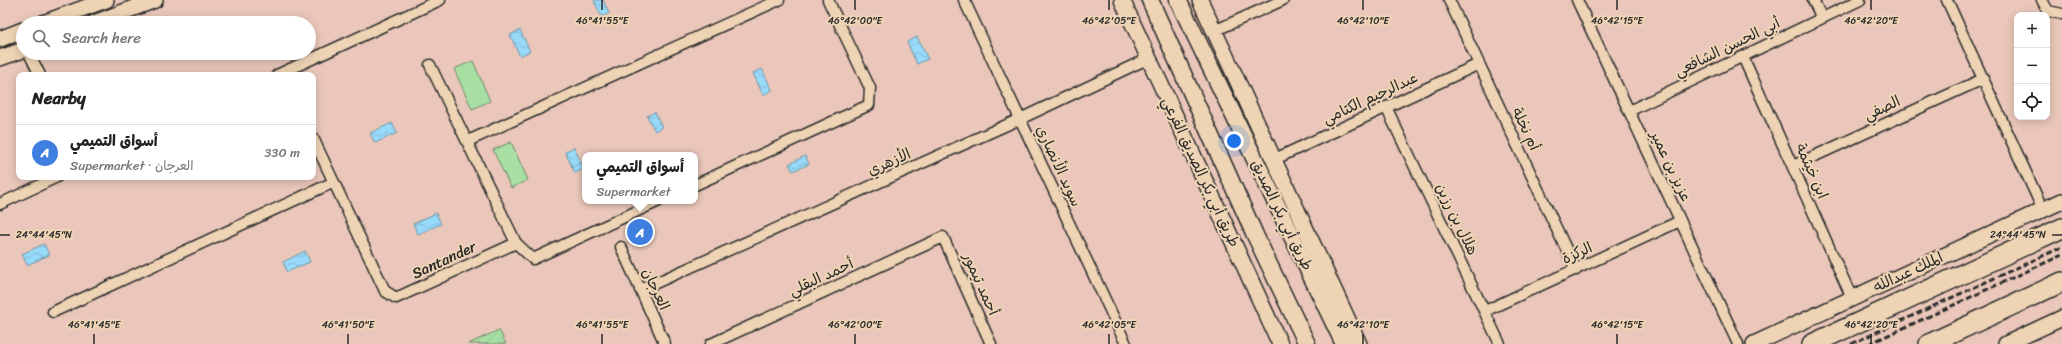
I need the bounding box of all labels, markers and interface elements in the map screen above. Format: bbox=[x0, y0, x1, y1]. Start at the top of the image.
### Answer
street label: أبي الحسن الشافعي bbox=[1670, 10, 1785, 84]
text: 46°41'55"E bbox=[576, 12, 630, 30]
text: 46°42'00"E bbox=[828, 12, 884, 30]
text: 46°42'05"E bbox=[1082, 12, 1137, 30]
text: 46°42'10"E bbox=[1337, 12, 1391, 30]
text: 46°42'15"E bbox=[1591, 12, 1644, 30]
text: 46°42'20"E bbox=[1844, 12, 1899, 30]
map controls bbox=[2014, 12, 2050, 120]
button: + bbox=[2014, 12, 2050, 48]
search box bbox=[16, 16, 316, 60]
text: Search here bbox=[62, 25, 141, 51]
icon: search bbox=[30, 27, 52, 49]
button: − bbox=[2014, 48, 2050, 84]
street label: عبدالرحيم الكتامي bbox=[1318, 64, 1422, 132]
text: Nearby bbox=[32, 83, 86, 113]
button: locate bbox=[2014, 84, 2050, 120]
street label: الصفي bbox=[1859, 88, 1905, 128]
street label: طريق أبي بكر الصديق الفرعي bbox=[1155, 92, 1247, 252]
street label: أم نخلة bbox=[1505, 103, 1548, 155]
street label: سويد الأنصاري bbox=[1029, 121, 1089, 211]
street label: عزيز بن عمير bbox=[1642, 124, 1699, 206]
text: أسواق التميمي bbox=[70, 128, 158, 154]
your location bbox=[1224, 131, 1244, 151]
street label: ابن خيثمة bbox=[1788, 139, 1836, 203]
text: A bbox=[41, 141, 49, 164]
text: 330 m bbox=[264, 141, 300, 164]
street label: الأزهري bbox=[863, 141, 915, 183]
popup bbox=[582, 152, 698, 204]
text: Supermarket · العرجان bbox=[70, 154, 193, 177]
text: أسواق التميمي bbox=[596, 154, 684, 180]
street label: طريق أبي بكر الصديق bbox=[1244, 155, 1320, 275]
street label: هلال بن رزين bbox=[1428, 178, 1486, 260]
text: Supermarket bbox=[596, 180, 671, 203]
pin: A bbox=[627, 217, 653, 247]
text: 24°44'45"N bbox=[16, 226, 72, 244]
text: 24°44'45"N bbox=[1990, 226, 2046, 244]
street label: Santander bbox=[407, 233, 481, 286]
street label: الركزة bbox=[1557, 235, 1597, 271]
street label: الملك عبدالله bbox=[1869, 244, 1947, 300]
street label: أحمد تيمور bbox=[955, 247, 1007, 320]
street label: أحمد البقلي bbox=[784, 250, 858, 303]
street label: العرجان bbox=[635, 263, 677, 315]
text: 46°41'45"E bbox=[68, 316, 122, 334]
text: 46°41'50"E bbox=[322, 316, 376, 334]
text: 46°41'55"E bbox=[576, 316, 630, 334]
text: 46°42'00"E bbox=[828, 316, 884, 334]
text: 46°42'05"E bbox=[1082, 316, 1137, 334]
text: 46°42'10"E bbox=[1337, 316, 1391, 334]
text: 46°42'15"E bbox=[1591, 316, 1644, 334]
text: 46°42'20"E bbox=[1844, 316, 1899, 334]

